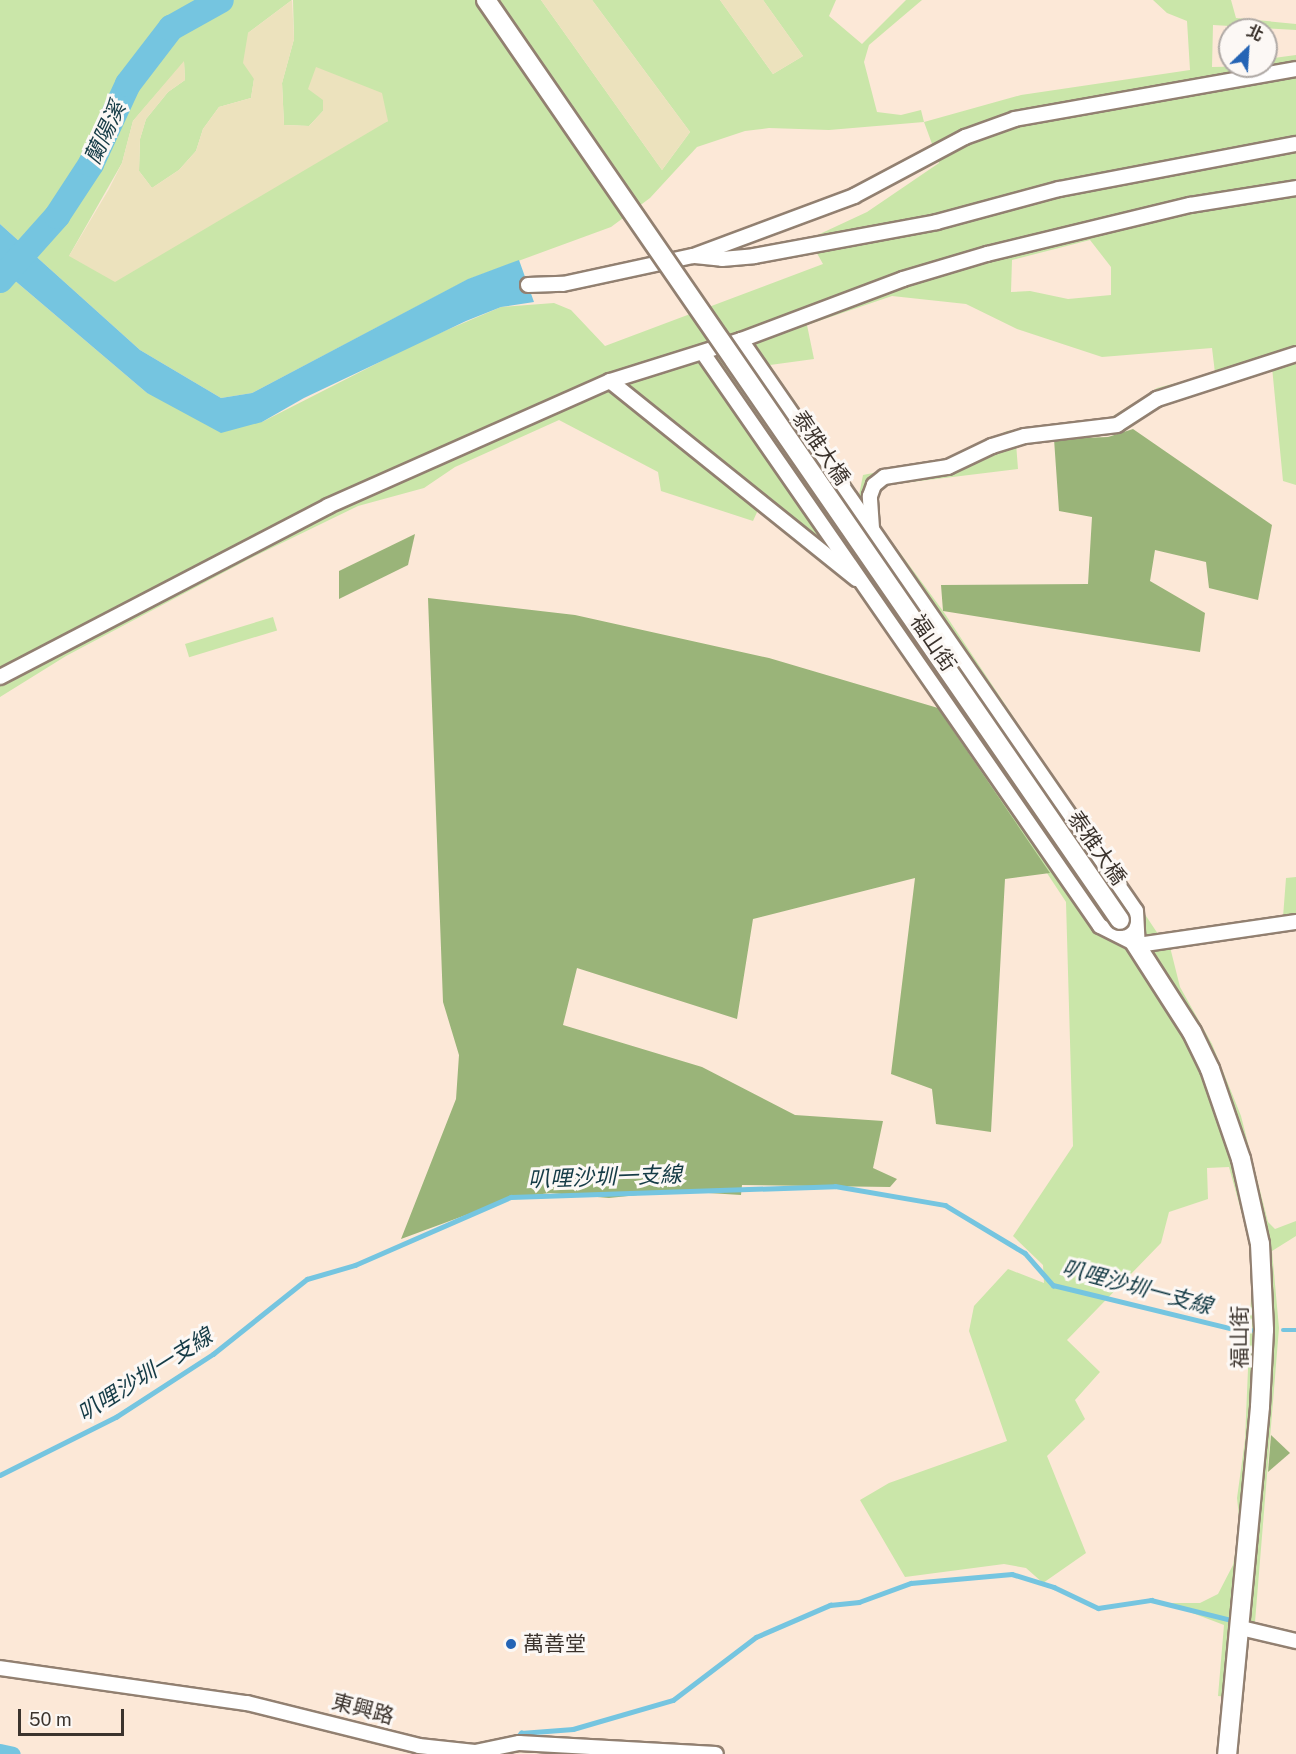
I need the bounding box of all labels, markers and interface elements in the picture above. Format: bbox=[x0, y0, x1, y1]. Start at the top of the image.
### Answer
north arrow bbox=[1218, 18, 1278, 78]
text: 北 bbox=[1244, 21, 1266, 45]
water label: 蘭陽溪 bbox=[79, 98, 131, 168]
street label: 泰雅大橋 bbox=[787, 406, 855, 490]
street label: 福山街 bbox=[905, 610, 961, 676]
street label: 泰雅大橋 bbox=[1063, 806, 1131, 890]
water label: 叭哩沙圳一支線 bbox=[528, 1161, 682, 1193]
water label: 叭哩沙圳一支線 bbox=[1059, 1254, 1215, 1320]
street label: 福山街 bbox=[1227, 1306, 1253, 1368]
water label: 叭哩沙圳一支線 bbox=[73, 1323, 217, 1427]
place label: 萬善堂 bbox=[523, 1631, 586, 1657]
marker: 萬善堂 bbox=[504, 1637, 518, 1651]
street label: 東興路 bbox=[329, 1689, 397, 1729]
scale bar bbox=[21, 1697, 128, 1735]
text: 50 m bbox=[29, 1709, 72, 1730]

